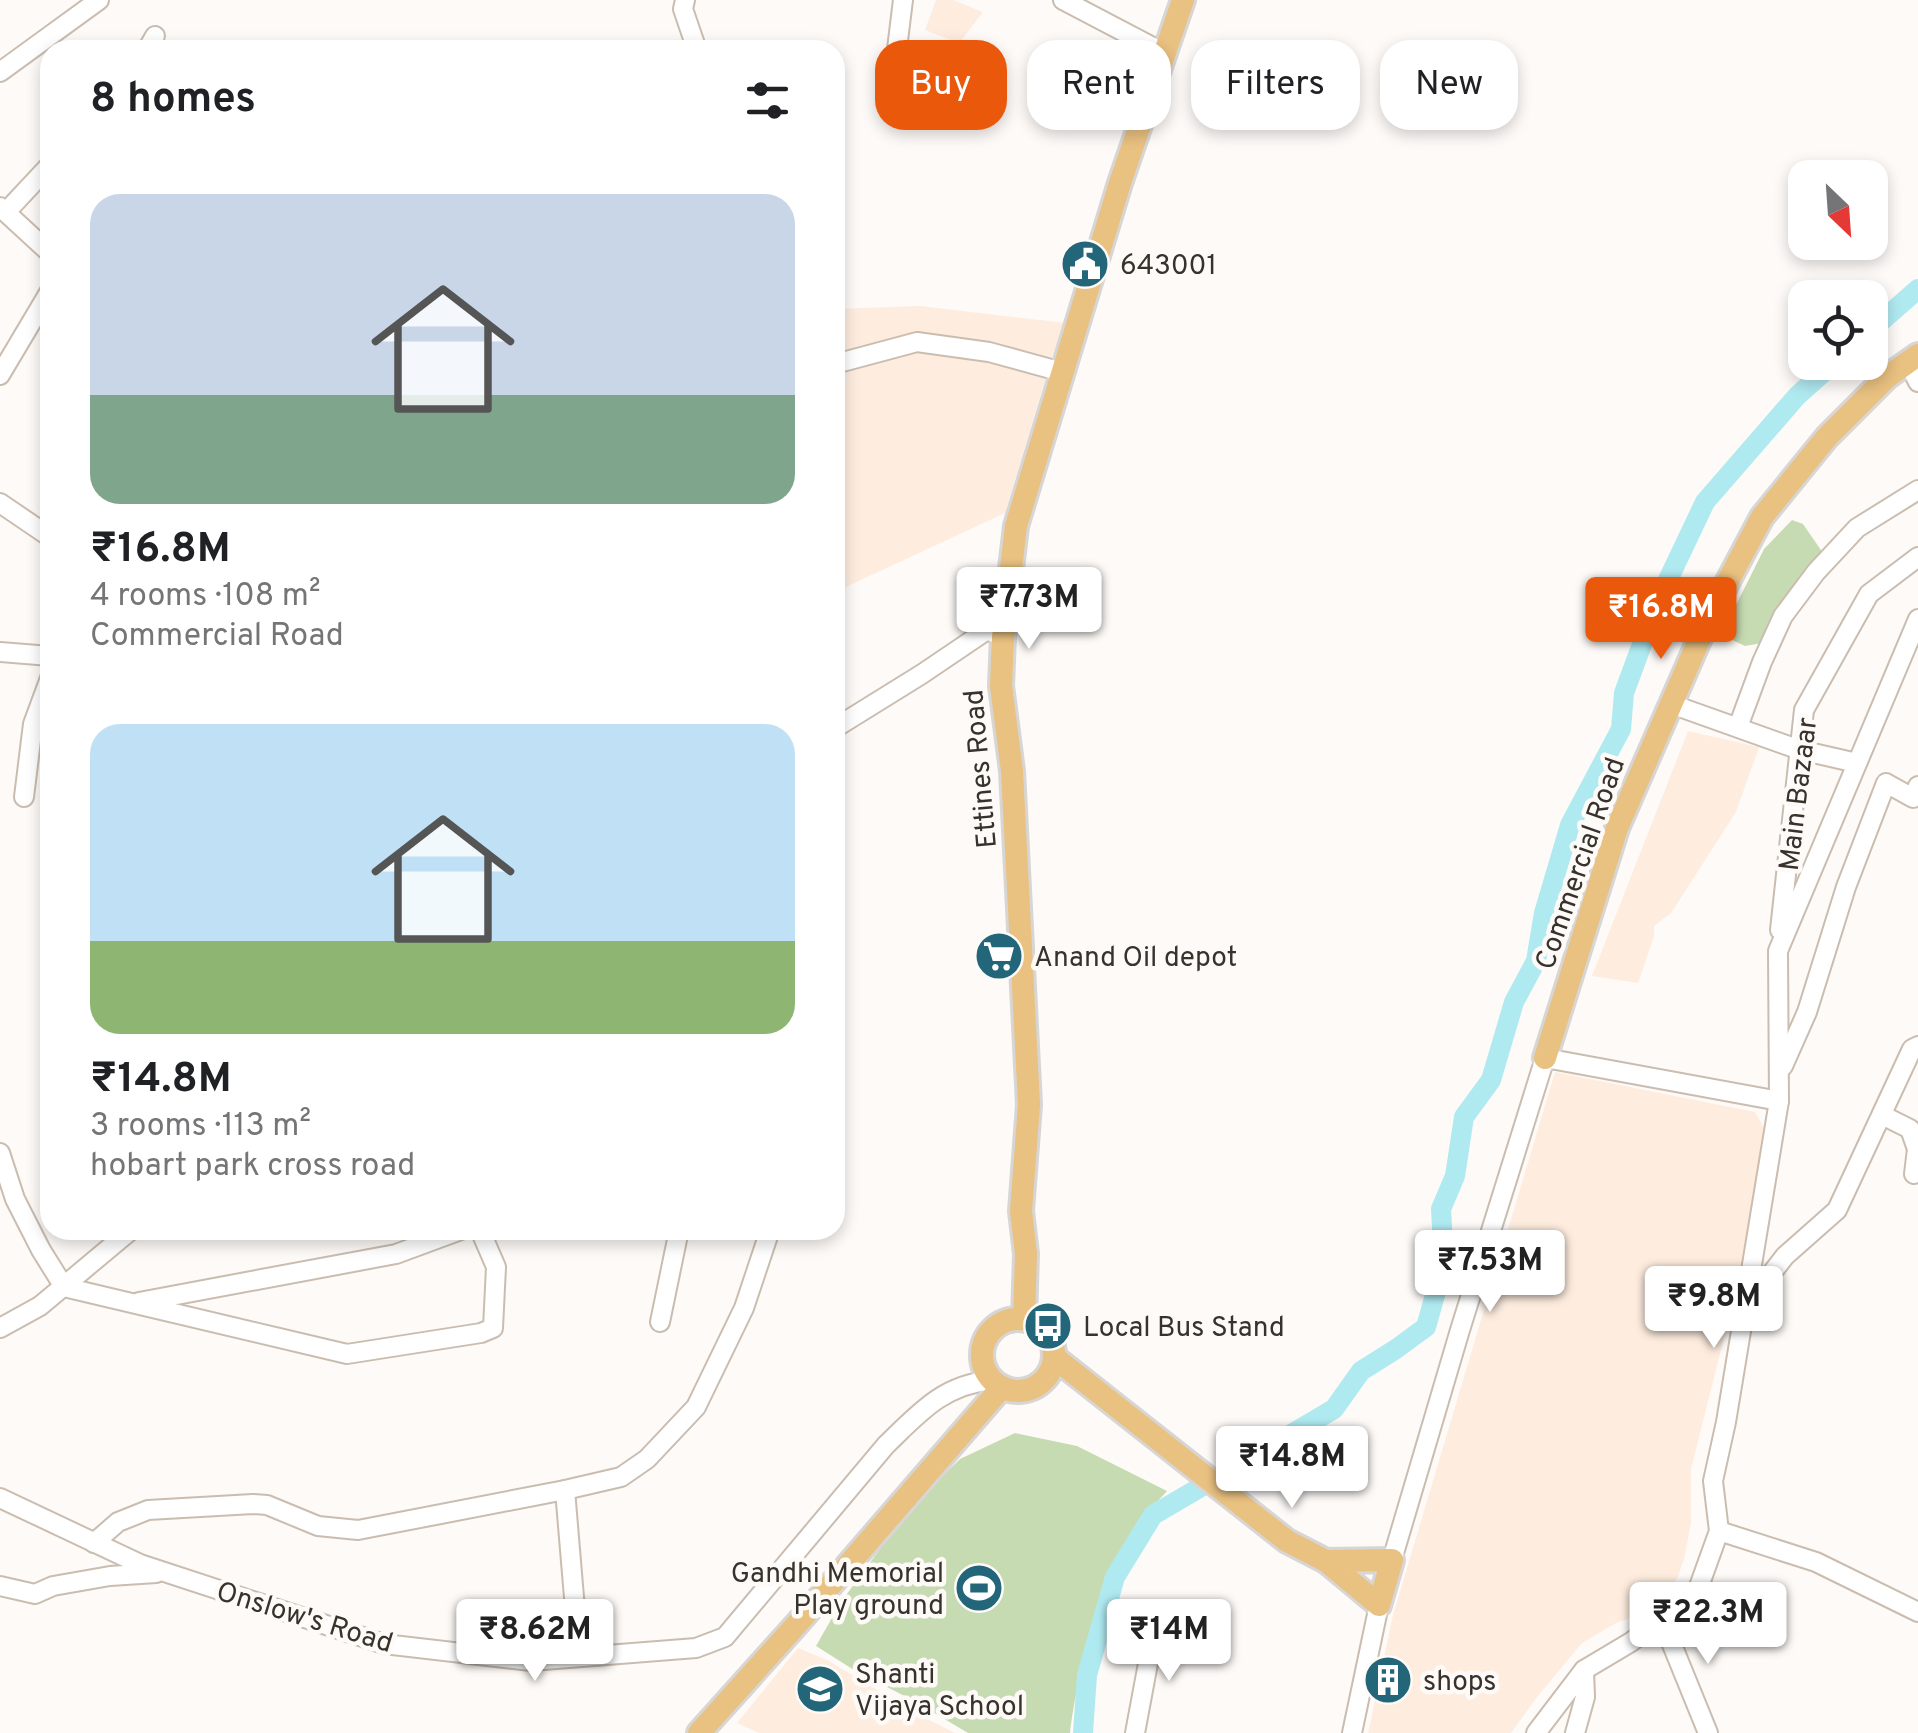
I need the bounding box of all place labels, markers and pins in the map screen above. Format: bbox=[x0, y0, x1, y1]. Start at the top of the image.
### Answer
public building icon: 643001 bbox=[1059, 238, 1111, 290]
place label: 643001 bbox=[1120, 249, 1217, 285]
pin: ₹7.73M bbox=[948, 567, 1110, 652]
pin: ₹16.8M bbox=[1580, 577, 1742, 662]
supermarket icon: Anand Oil depot bbox=[973, 930, 1025, 982]
place label: Anand Oil depot bbox=[1034, 941, 1237, 977]
pin: ₹7.53M bbox=[1409, 1230, 1571, 1315]
pin: ₹9.8M bbox=[1644, 1266, 1784, 1351]
bus stop icon: Local Bus Stand bbox=[1022, 1300, 1074, 1352]
place label: Local Bus Stand bbox=[1083, 1311, 1285, 1347]
pin: ₹14.8M bbox=[1211, 1426, 1373, 1511]
place label: Gandhi Memorial Play ground bbox=[731, 1557, 944, 1625]
sports icon: Gandhi Memorial Play ground bbox=[953, 1562, 1005, 1614]
pin: ₹22.3M bbox=[1627, 1582, 1789, 1667]
pin: ₹8.62M bbox=[454, 1599, 616, 1684]
pin: ₹14M bbox=[1110, 1599, 1228, 1684]
building icon: shops bbox=[1362, 1654, 1414, 1706]
place label: Shanti Vijaya School bbox=[855, 1658, 1024, 1726]
school or university icon: Shanti Vijaya School bbox=[794, 1663, 846, 1715]
place label: shops bbox=[1423, 1665, 1496, 1701]

